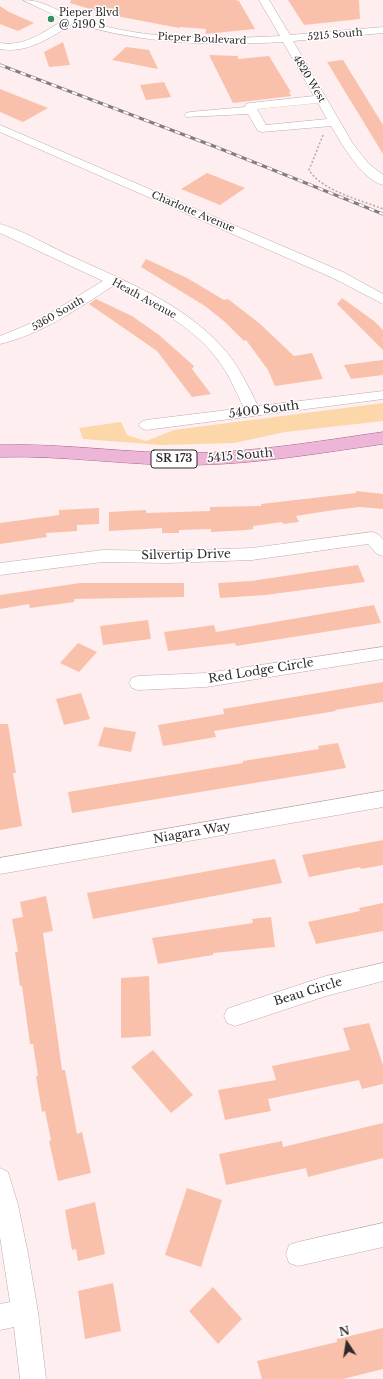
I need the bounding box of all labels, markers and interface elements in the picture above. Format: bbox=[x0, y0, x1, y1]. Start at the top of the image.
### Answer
place label: Pieper Blvd @ 5190 S bbox=[59, 7, 119, 30]
marker: Pieper Blvd @ 5190 S bbox=[46, 14, 56, 24]
street label: 5215 South bbox=[307, 27, 363, 43]
street label: Pieper Boulevard bbox=[157, 31, 247, 47]
street label: 4820 West bbox=[290, 53, 328, 105]
street label: Charlotte Avenue bbox=[150, 189, 236, 235]
street label: Heath Avenue bbox=[110, 276, 178, 322]
street label: 5360 South bbox=[30, 294, 86, 334]
street label: 5400 South bbox=[228, 399, 300, 421]
street label: 5415 South bbox=[207, 446, 273, 466]
road number: SR 173 bbox=[151, 450, 197, 468]
street label: Silvertip Drive bbox=[141, 547, 231, 563]
street label: Red Lodge Circle bbox=[207, 656, 315, 686]
street label: Niagara Way bbox=[152, 819, 232, 847]
street label: Beau Circle bbox=[272, 975, 344, 1009]
north arrow bbox=[327, 1323, 367, 1363]
text: N bbox=[338, 1323, 351, 1339]

